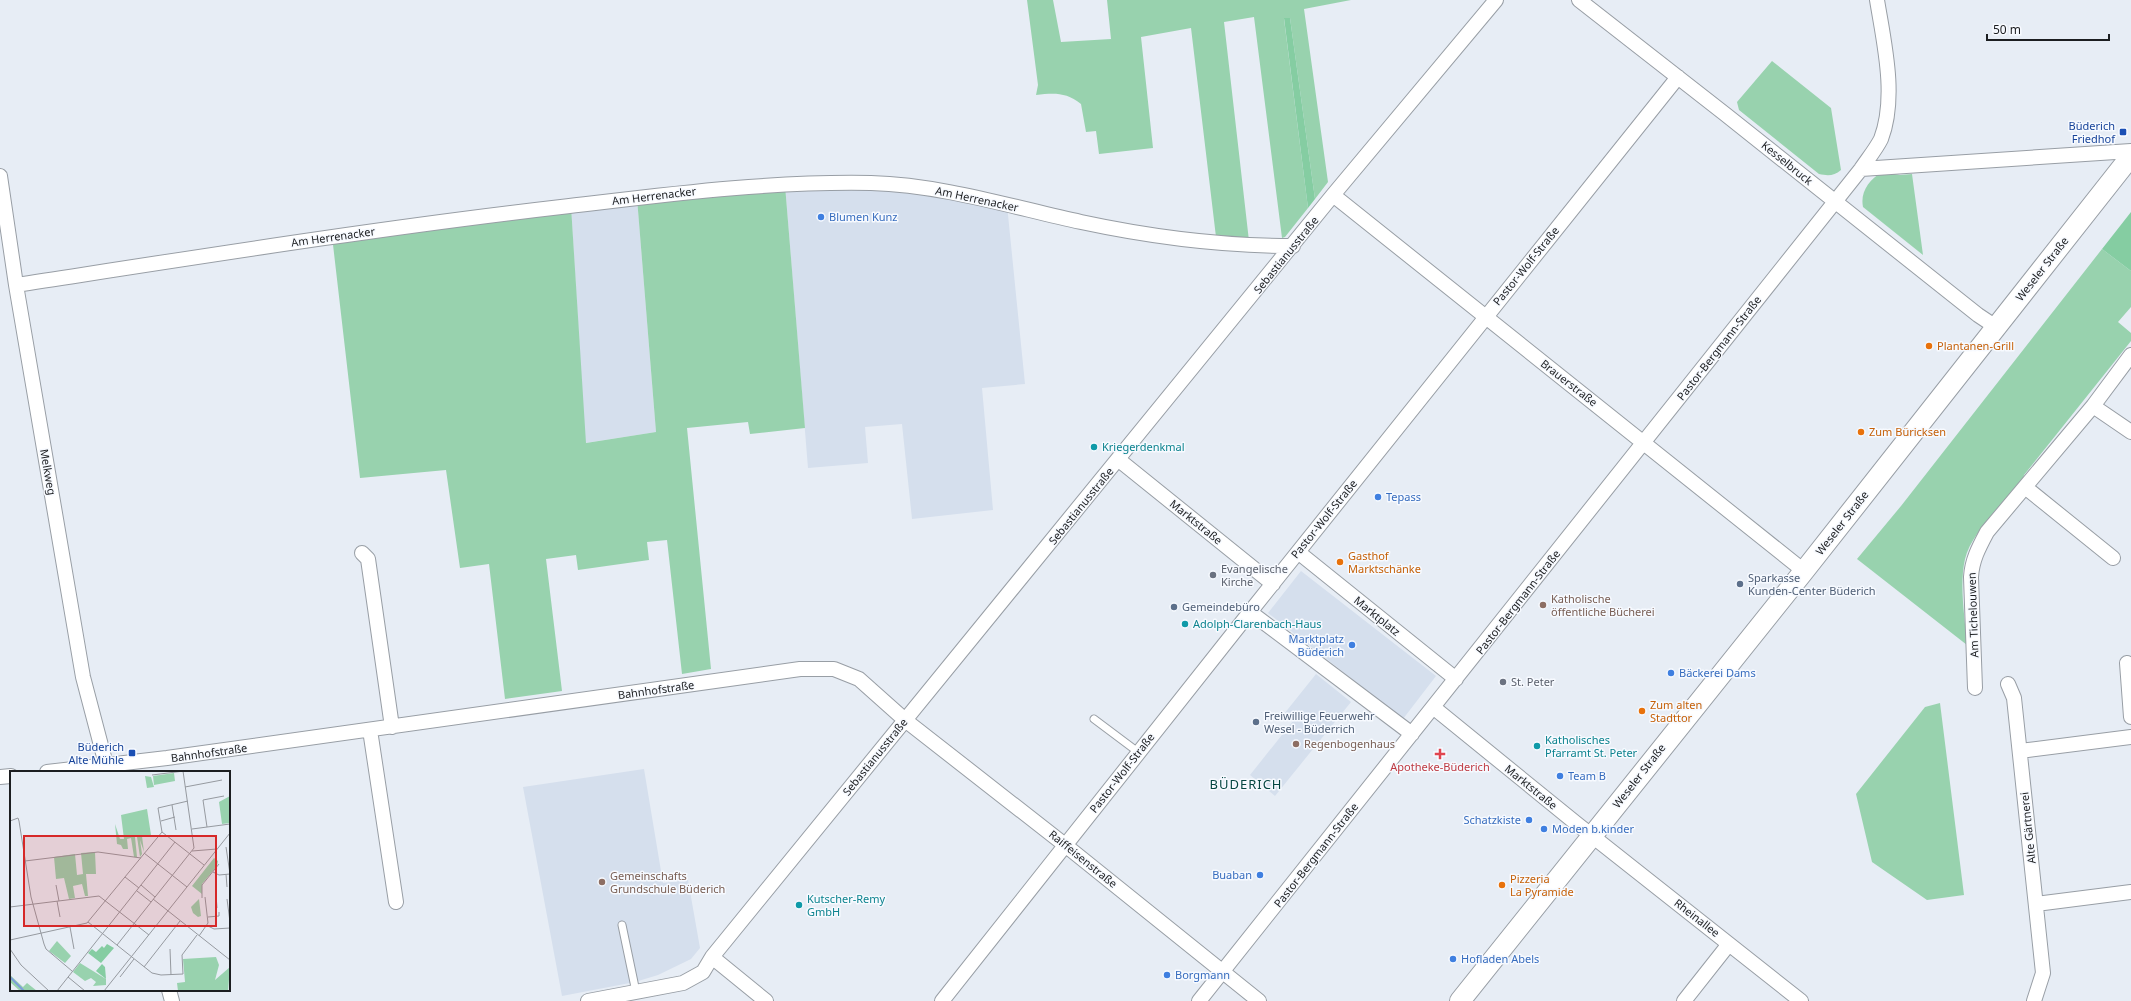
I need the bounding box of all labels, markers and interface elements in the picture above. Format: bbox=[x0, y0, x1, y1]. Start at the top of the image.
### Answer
scale bar bbox=[1987, 16, 2109, 42]
text: 50 m bbox=[1993, 21, 2021, 38]
place label: Büderich Friedhof bbox=[2069, 118, 2116, 146]
marker: Büderich Friedhof bbox=[2118, 127, 2128, 137]
street label: Kesselbruck bbox=[1759, 137, 1816, 188]
street label: Am Herrenacker bbox=[934, 182, 1020, 215]
street label: Am Herrenacker bbox=[611, 183, 697, 208]
place label: Blumen Kunz bbox=[829, 209, 898, 224]
marker: Blumen Kunz bbox=[816, 212, 826, 222]
street label: Sebastianusstraße bbox=[1250, 213, 1321, 296]
street label: Am Herrenacker bbox=[290, 223, 376, 250]
street label: Pastor-Wolf-Straße bbox=[1489, 223, 1562, 308]
street label: Weseler Straße bbox=[2012, 233, 2071, 304]
street label: Pastor-Bergmann-Straße bbox=[1673, 292, 1764, 403]
place label: Plantanen-Grill bbox=[1937, 338, 2014, 353]
marker: Plantanen-Grill bbox=[1924, 341, 1934, 351]
street label: Brauerstraße bbox=[1538, 356, 1601, 409]
place label: Zum Büricksen bbox=[1869, 424, 1946, 439]
marker: Zum Büricksen bbox=[1856, 427, 1866, 437]
place label: Kriegerdenkmal bbox=[1102, 439, 1185, 454]
marker: Kriegerdenkmal bbox=[1089, 442, 1099, 452]
street label: Melkweg bbox=[37, 448, 60, 496]
street label: Sebastianusstraße bbox=[1045, 464, 1116, 547]
street label: Pastor-Wolf-Straße bbox=[1287, 476, 1360, 561]
street label: Weseler Straße bbox=[1812, 487, 1871, 558]
place label: Tepass bbox=[1386, 489, 1421, 504]
marker: Tepass bbox=[1373, 492, 1383, 502]
street label: Marktstraße bbox=[1167, 496, 1226, 547]
street label: Pastor-Bergmann-Straße bbox=[1472, 546, 1563, 657]
place label: Gasthof Marktschänke bbox=[1348, 548, 1421, 576]
marker: Gasthof Marktschänke bbox=[1335, 557, 1345, 567]
place label: Evangelische Kirche bbox=[1221, 561, 1288, 589]
marker: Evangelische Kirche bbox=[1208, 570, 1218, 580]
place label: Sparkasse Kunden-Center Büderich bbox=[1748, 570, 1876, 598]
street label: Am Tichelouwen bbox=[1964, 572, 1981, 658]
marker: Sparkasse Kunden-Center Büderich bbox=[1735, 579, 1745, 589]
place label: Katholische öffentliche Bücherei bbox=[1551, 591, 1655, 619]
street label: Marktplatz bbox=[1351, 592, 1404, 639]
place label: Gemeindebüro bbox=[1182, 599, 1260, 614]
marker: Katholische öffentliche Bücherei bbox=[1538, 600, 1548, 610]
marker: Gemeindebüro bbox=[1169, 602, 1179, 612]
place label: Adolph-Clarenbach-Haus bbox=[1193, 616, 1322, 631]
marker: Adolph-Clarenbach-Haus bbox=[1180, 619, 1190, 629]
place label: Marktplatz Büderich bbox=[1289, 631, 1344, 659]
marker: Marktplatz Büderich bbox=[1347, 640, 1357, 650]
place label: Bäckerei Dams bbox=[1679, 665, 1756, 680]
marker: Bäckerei Dams bbox=[1666, 668, 1676, 678]
place label: St. Peter bbox=[1511, 674, 1555, 689]
street label: Bahnhofstraße bbox=[617, 677, 695, 702]
marker: St. Peter bbox=[1498, 677, 1508, 687]
place label: Zum alten Stadttor bbox=[1650, 697, 1702, 725]
marker: Zum alten Stadttor bbox=[1637, 706, 1647, 716]
place label: Freiwillige Feuerwehr Wesel - Büderrich bbox=[1264, 708, 1375, 736]
street label: Sebastianusstraße bbox=[839, 715, 910, 798]
marker: Freiwillige Feuerwehr Wesel - Büderrich bbox=[1251, 717, 1261, 727]
street label: Pastor-Wolf-Straße bbox=[1086, 730, 1157, 816]
place label: Katholisches Pfarramt St. Peter bbox=[1545, 732, 1638, 760]
place label: Regenbogenhaus bbox=[1304, 736, 1395, 751]
place label: Büderich Alte Mühle bbox=[68, 739, 124, 767]
marker: Regenbogenhaus bbox=[1291, 739, 1301, 749]
street label: Bahnhofstraße bbox=[170, 740, 248, 765]
street label: Weseler Straße bbox=[1609, 740, 1668, 811]
marker: Katholisches Pfarramt St. Peter bbox=[1532, 741, 1542, 751]
marker: Büderich Alte Mühle bbox=[127, 748, 137, 758]
marker: Apotheke-Büderich bbox=[1435, 749, 1445, 759]
place label: Apotheke-Büderich bbox=[1390, 759, 1490, 774]
street label: Marktstraße bbox=[1502, 761, 1561, 812]
place label: Team B bbox=[1568, 768, 1606, 783]
inset map bbox=[10, 771, 230, 991]
marker: Team B bbox=[1555, 771, 1565, 781]
district label: BÜDERICH bbox=[1209, 775, 1283, 793]
street label: Alte Gärtnerei bbox=[2016, 791, 2039, 865]
street label: Pastor-Bergmann-Straße bbox=[1270, 799, 1361, 910]
place label: Schatzkiste bbox=[1463, 812, 1521, 827]
marker: Schatzkiste bbox=[1524, 815, 1534, 825]
place label: Moden b.kinder bbox=[1552, 821, 1634, 836]
marker: Moden b.kinder bbox=[1539, 824, 1549, 834]
street label: Raiffeisenstraße bbox=[1046, 826, 1121, 891]
place label: Buaban bbox=[1212, 867, 1252, 882]
place label: Gemeinschafts Grundschule Büderich bbox=[610, 868, 725, 896]
marker: Buaban bbox=[1255, 870, 1265, 880]
place label: Pizzeria La Pyramide bbox=[1510, 871, 1574, 899]
marker: Gemeinschafts Grundschule Büderich bbox=[597, 877, 607, 887]
marker: Pizzeria La Pyramide bbox=[1497, 880, 1507, 890]
place label: Kutscher-Remy GmbH bbox=[807, 891, 886, 919]
street label: Rheinallee bbox=[1672, 895, 1723, 940]
marker: Kutscher-Remy GmbH bbox=[794, 900, 804, 910]
place label: Hofladen Abels bbox=[1461, 951, 1539, 966]
marker: Hofladen Abels bbox=[1448, 954, 1458, 964]
place label: Borgmann bbox=[1175, 967, 1230, 982]
marker: Borgmann bbox=[1162, 970, 1172, 980]

